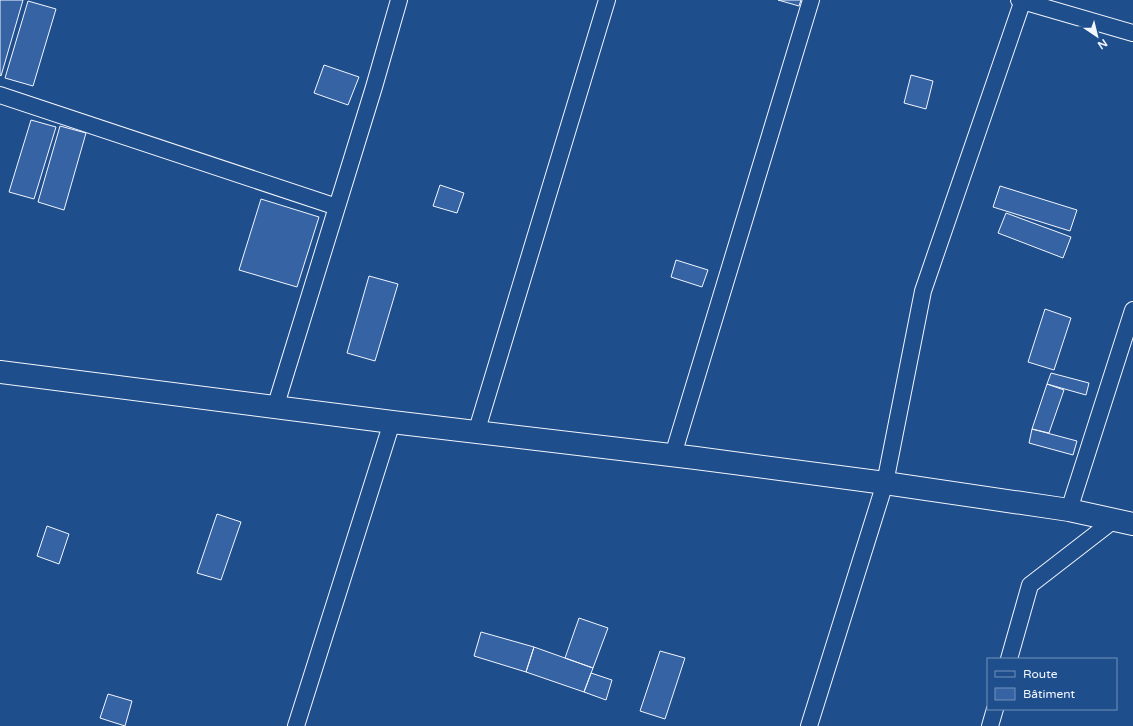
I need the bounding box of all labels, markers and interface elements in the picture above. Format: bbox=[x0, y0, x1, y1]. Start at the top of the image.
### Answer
north arrow bbox=[1077, 16, 1117, 56]
text: N bbox=[1095, 36, 1110, 52]
legend bbox=[987, 658, 1117, 710]
text: Route bbox=[1023, 667, 1058, 681]
text: Bâtiment bbox=[1023, 687, 1075, 701]

